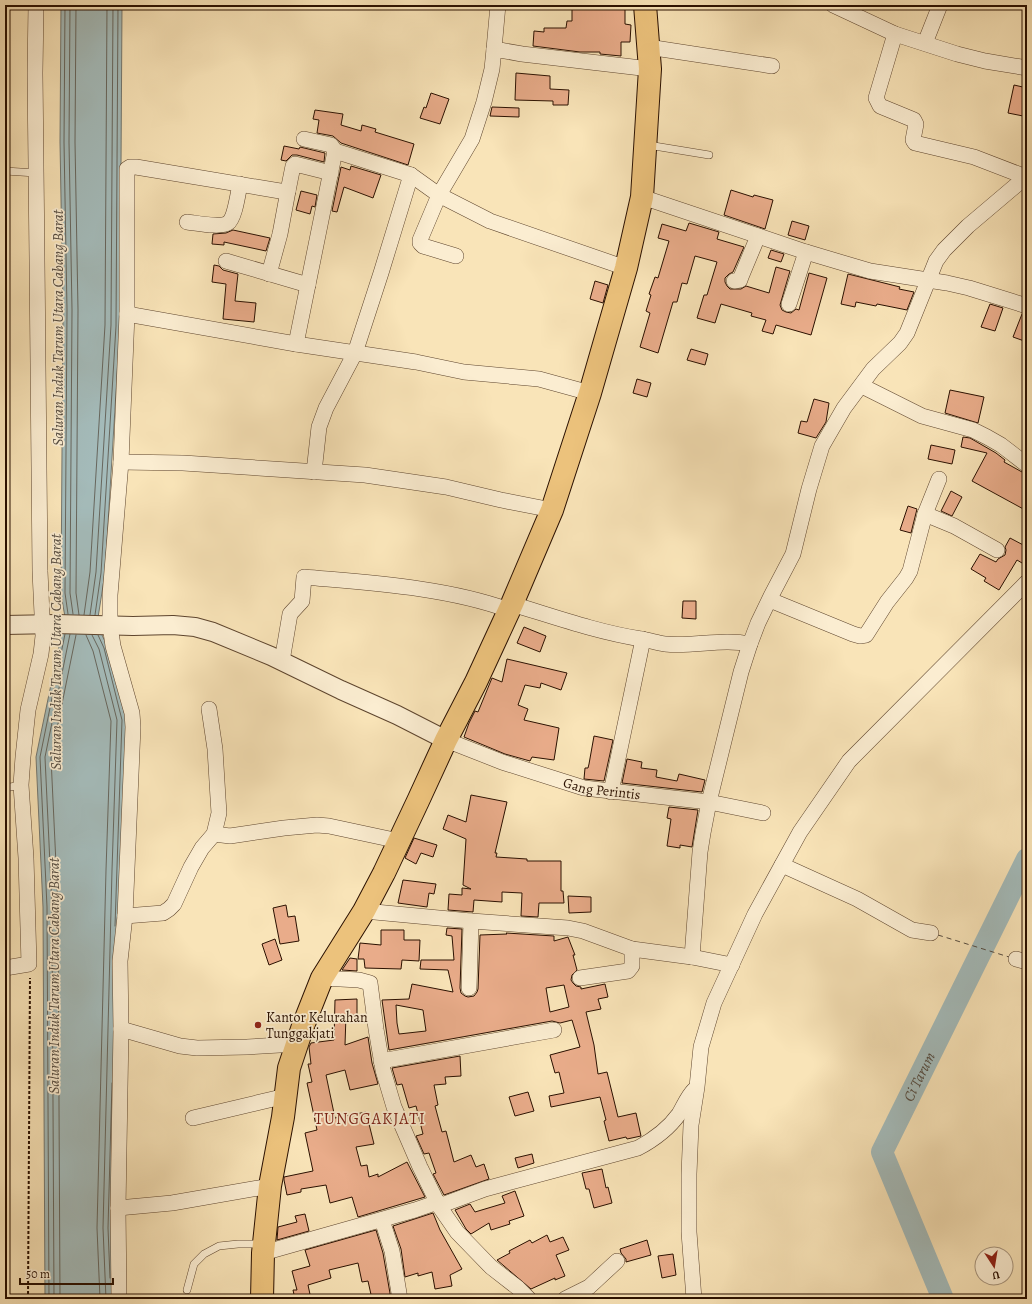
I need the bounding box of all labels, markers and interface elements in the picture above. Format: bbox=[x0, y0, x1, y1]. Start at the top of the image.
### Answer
water label: Saluran Induk Tarum Utara Cabang Barat bbox=[48, 209, 68, 446]
water label: Saluran Induk Tarum Utara Cabang Barat bbox=[46, 533, 66, 770]
street label: Gang Perintis bbox=[561, 773, 641, 804]
water label: Saluran Induk Tarum Utara Cabang Barat bbox=[44, 857, 64, 1094]
place label: Kantor Kelurahan Tunggakjati bbox=[266, 1008, 368, 1043]
marker: Kantor Kelurahan Tunggakjati bbox=[253, 1020, 263, 1030]
water label: Ci Tarum bbox=[899, 1049, 940, 1105]
district label: TUNGGAKJATI bbox=[314, 1108, 426, 1130]
north arrow bbox=[974, 1246, 1014, 1286]
scale bar bbox=[20, 1260, 113, 1286]
text: 50 m bbox=[26, 1266, 50, 1282]
text: U bbox=[990, 1267, 1001, 1284]

